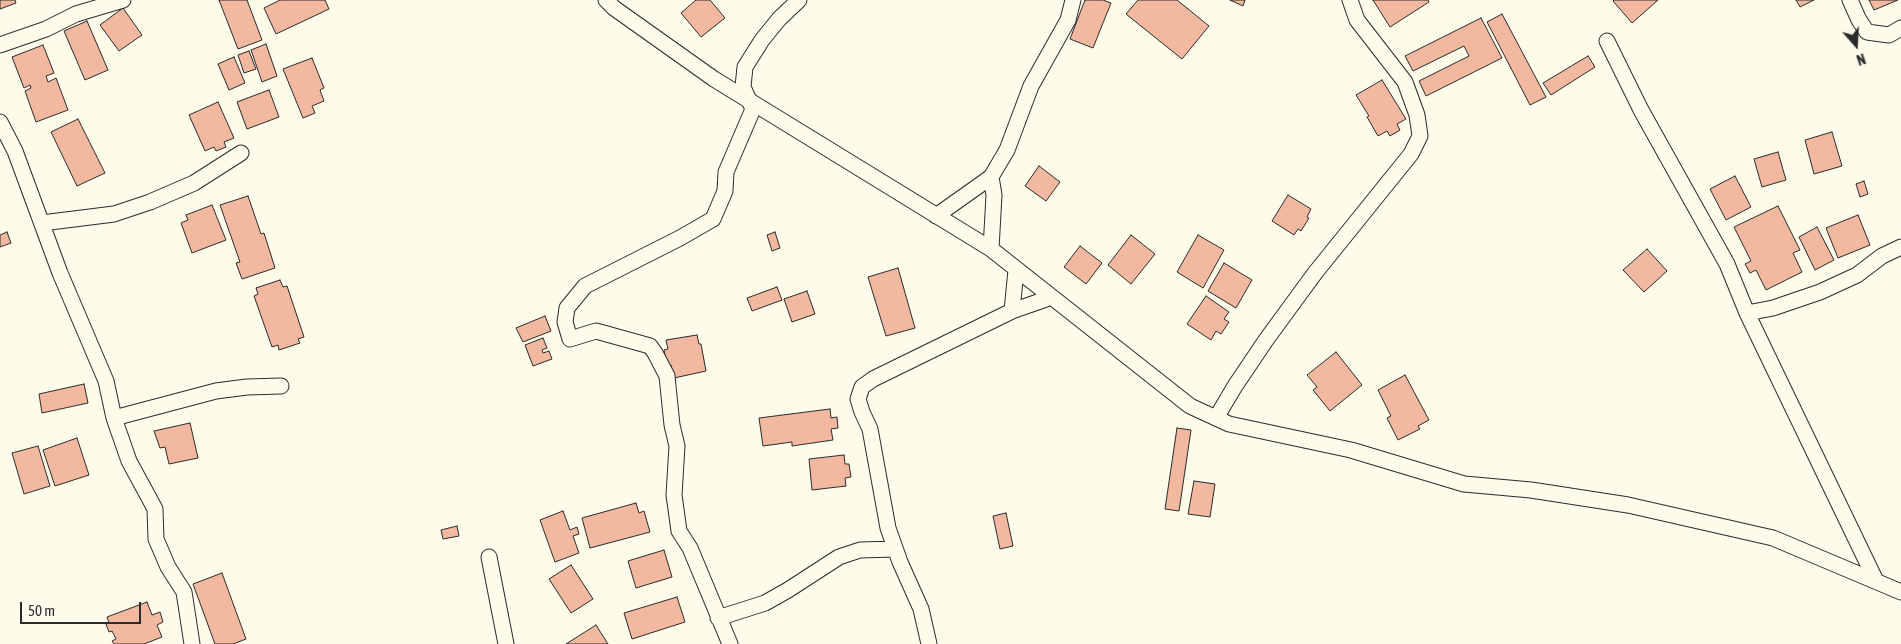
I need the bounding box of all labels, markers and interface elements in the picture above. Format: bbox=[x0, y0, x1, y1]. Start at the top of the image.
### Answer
north arrow bbox=[1831, 20, 1881, 70]
text: N bbox=[1854, 50, 1867, 68]
scale bar bbox=[22, 592, 144, 624]
text: 50 m bbox=[28, 602, 55, 619]

